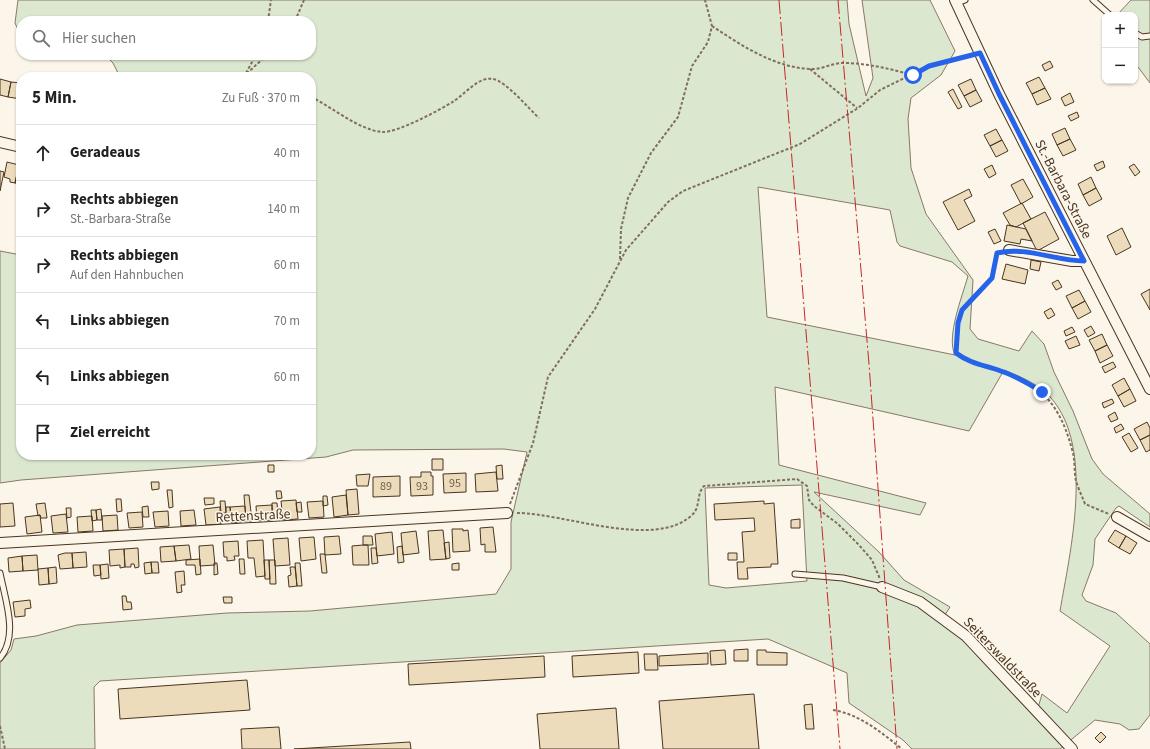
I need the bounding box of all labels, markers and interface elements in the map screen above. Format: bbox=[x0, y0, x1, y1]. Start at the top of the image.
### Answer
map controls bbox=[1102, 12, 1138, 84]
button: + bbox=[1102, 12, 1138, 48]
search box bbox=[16, 16, 316, 60]
icon: search bbox=[30, 27, 52, 49]
text: Hier suchen bbox=[62, 28, 136, 49]
button: − bbox=[1102, 48, 1138, 84]
route start bbox=[904, 66, 922, 84]
text: 5 Min. bbox=[32, 86, 77, 110]
text: Zu Fuß · 370 m bbox=[222, 89, 300, 107]
street label: St.-Barbara-Straße bbox=[1030, 136, 1097, 242]
icon: ahead bbox=[32, 142, 54, 164]
text: Geradeaus bbox=[70, 142, 140, 163]
text: 40 m bbox=[274, 144, 300, 162]
text: Rechts abbiegen bbox=[70, 189, 179, 210]
icon: right bbox=[32, 198, 54, 220]
text: 140 m bbox=[267, 200, 300, 218]
text: St.-Barbara-Straße bbox=[70, 210, 171, 228]
text: Rechts abbiegen bbox=[70, 245, 179, 266]
icon: right bbox=[32, 254, 54, 276]
text: 60 m bbox=[274, 256, 300, 274]
text: Auf den Hahnbuchen bbox=[70, 266, 184, 284]
icon: left bbox=[32, 310, 54, 332]
text: Links abbiegen bbox=[70, 310, 169, 331]
text: 70 m bbox=[274, 312, 300, 330]
icon: left bbox=[32, 366, 54, 388]
text: Links abbiegen bbox=[70, 366, 169, 387]
text: 60 m bbox=[274, 368, 300, 386]
route end bbox=[1033, 383, 1051, 401]
icon: arrive bbox=[32, 422, 54, 444]
text: Ziel erreicht bbox=[70, 422, 150, 443]
house number: 95 bbox=[449, 475, 461, 492]
house number: 89 bbox=[380, 478, 392, 495]
house number: 93 bbox=[416, 478, 428, 495]
street label: Rettenstraße bbox=[215, 504, 291, 528]
street label: Seiterswaldstraße bbox=[959, 613, 1046, 703]

